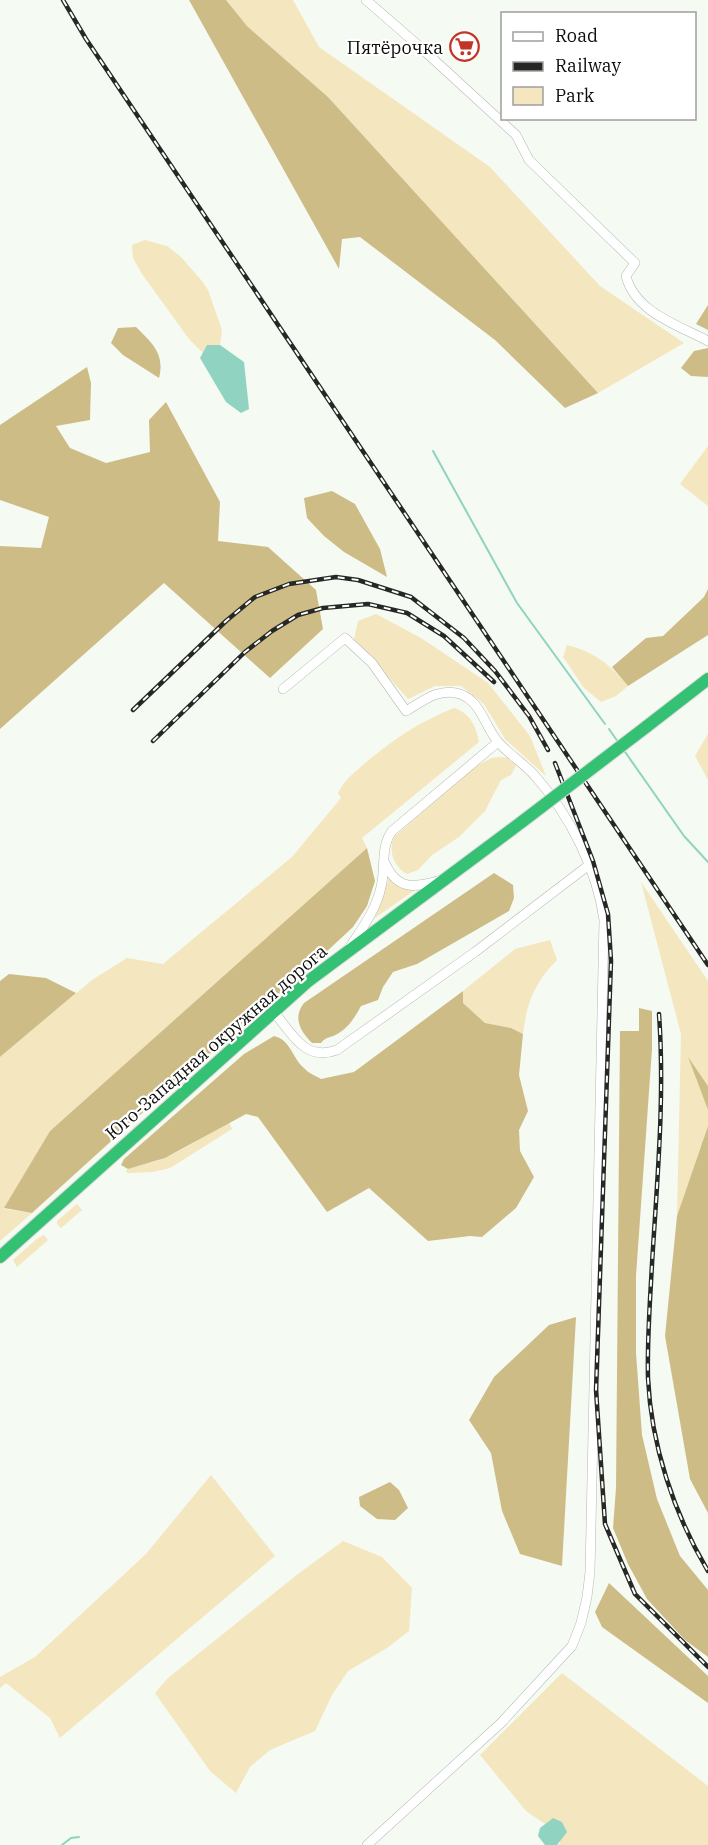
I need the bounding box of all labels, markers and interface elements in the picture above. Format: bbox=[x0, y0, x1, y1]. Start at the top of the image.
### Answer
legend bbox=[501, 12, 696, 120]
text: Road bbox=[555, 24, 598, 47]
supermarket icon: Пятёрочка bbox=[448, 31, 480, 63]
place label: Пятёрочка bbox=[347, 36, 443, 59]
text: Railway bbox=[555, 54, 621, 77]
text: Park bbox=[555, 84, 595, 107]
street label: Юго-Западная окружная дорога bbox=[100, 939, 332, 1145]

